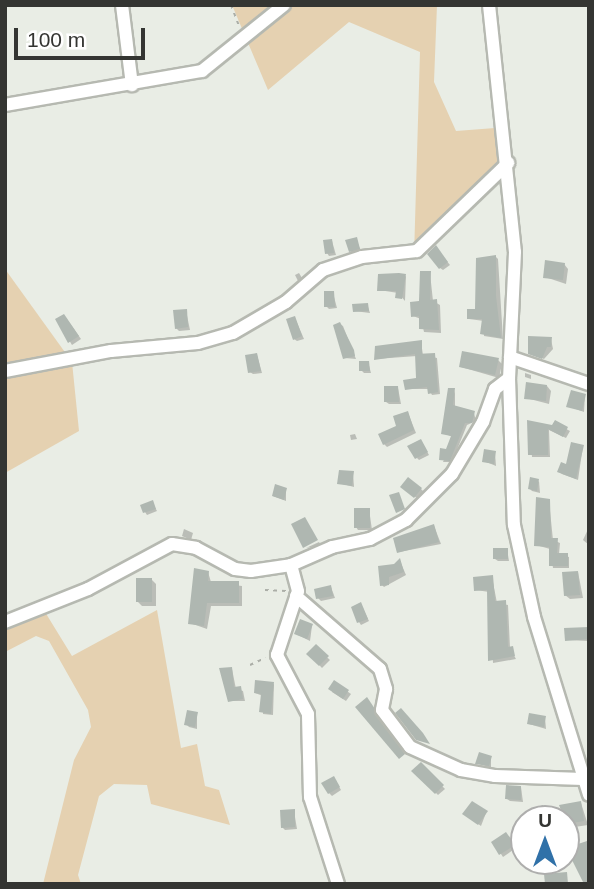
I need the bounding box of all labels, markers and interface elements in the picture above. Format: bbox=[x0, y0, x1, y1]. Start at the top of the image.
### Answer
scale bar bbox=[18, 14, 149, 58]
text: 100 m bbox=[27, 28, 85, 51]
north arrow bbox=[510, 805, 580, 875]
text: U bbox=[538, 810, 552, 831]

